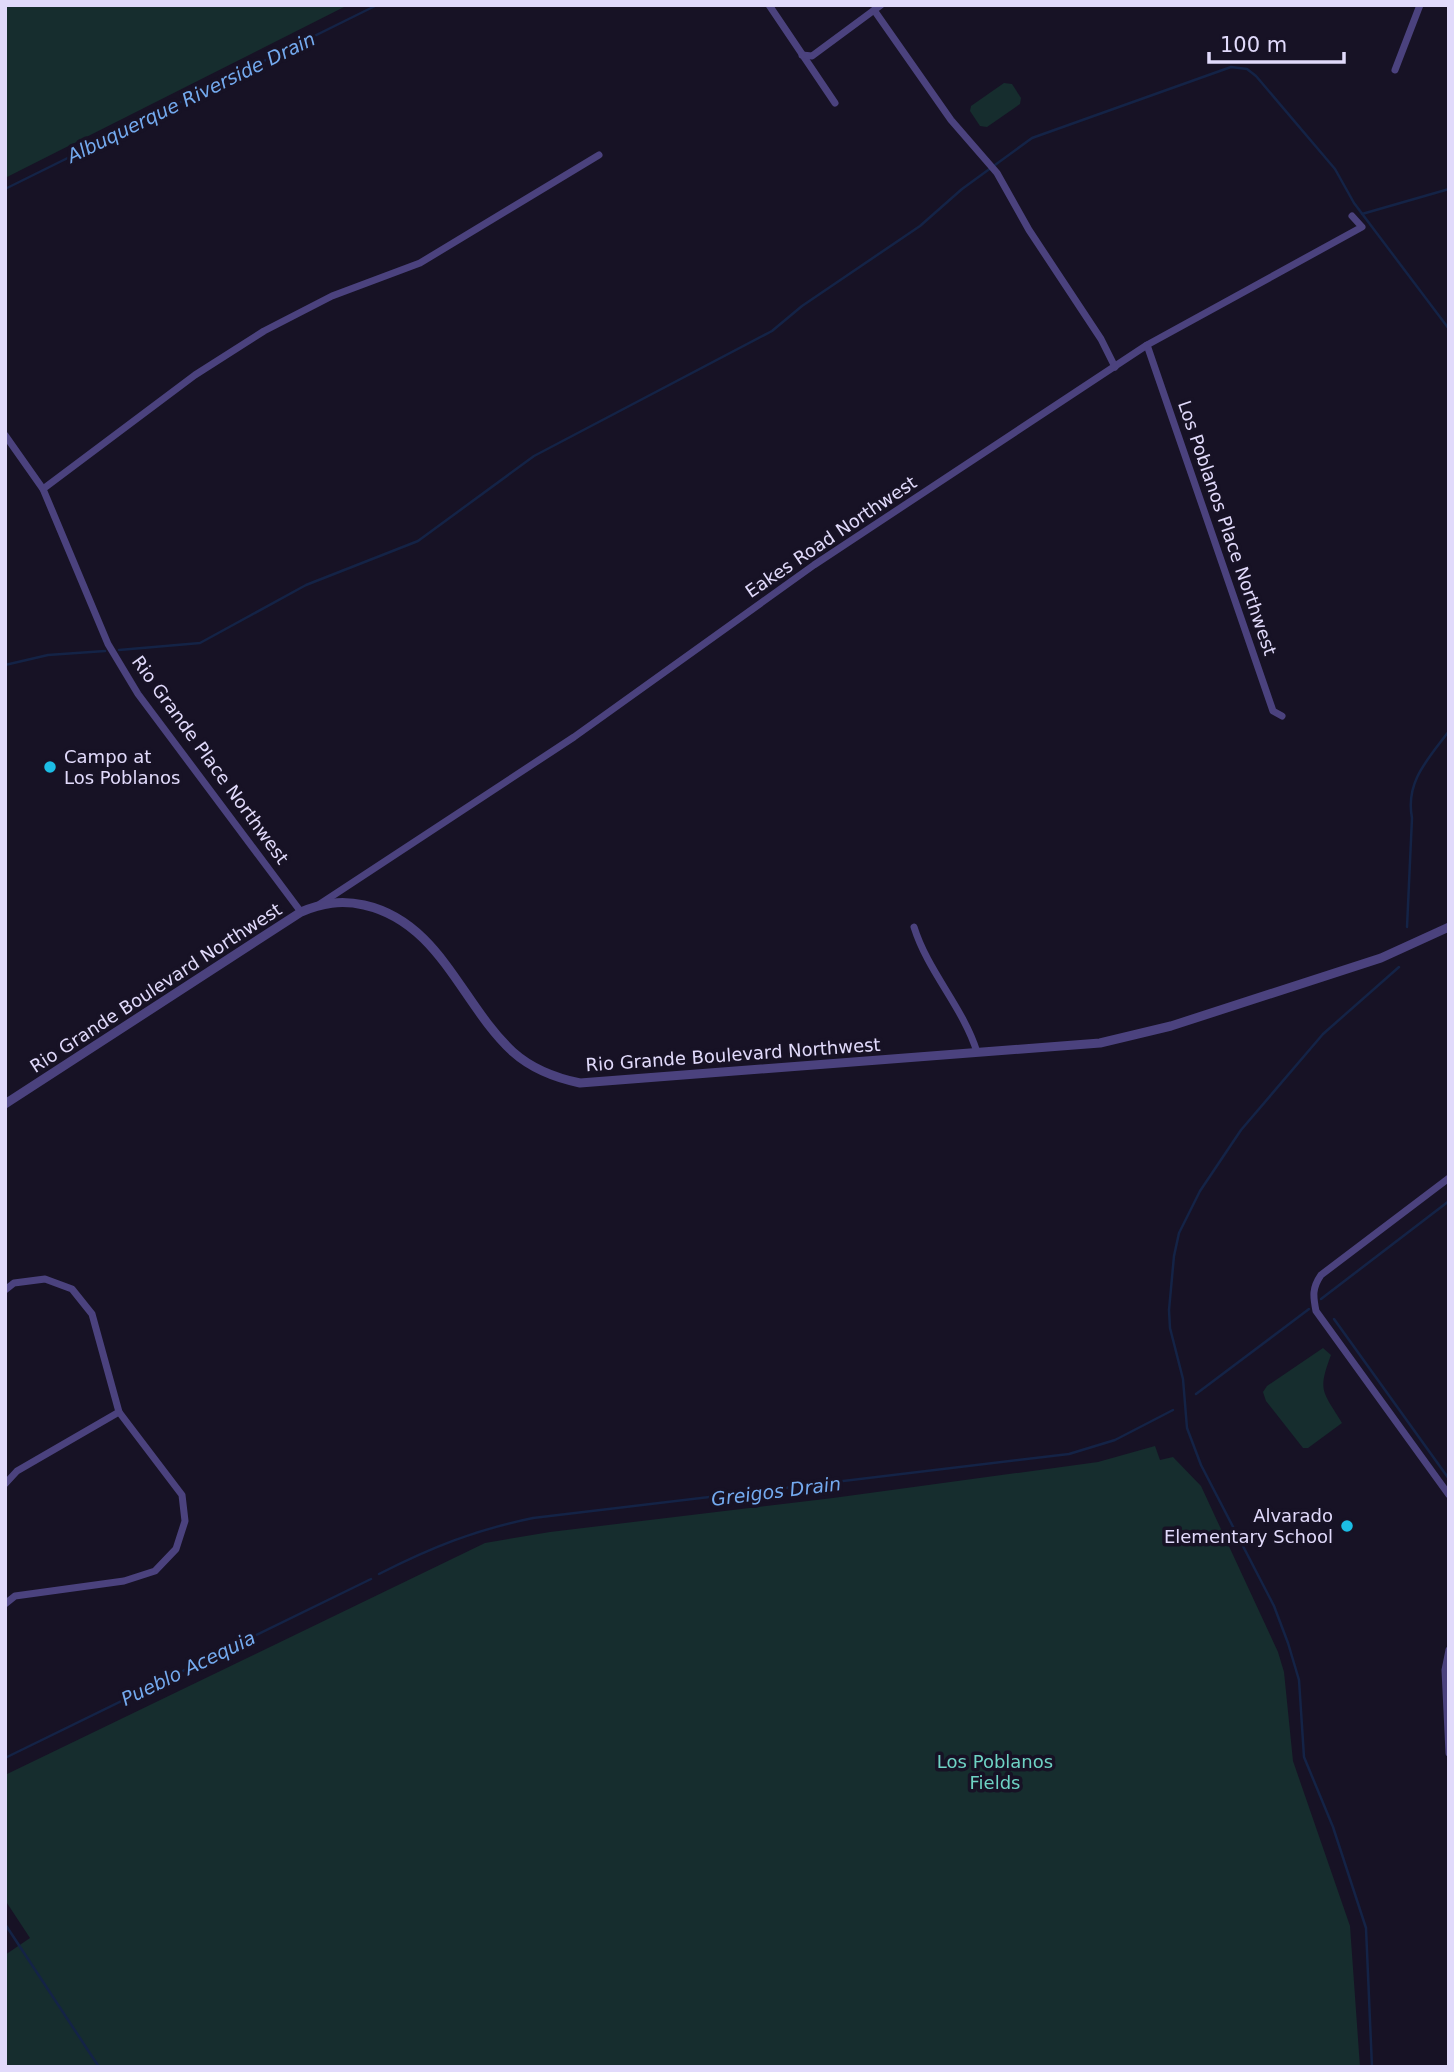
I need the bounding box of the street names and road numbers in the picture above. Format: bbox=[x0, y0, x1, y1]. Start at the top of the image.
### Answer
street label: Los Poblanos Place Northwest bbox=[1174, 398, 1281, 658]
street label: Eakes Road Northwest bbox=[741, 471, 920, 602]
street label: Rio Grande Place Northwest bbox=[128, 651, 293, 868]
street label: Rio Grande Boulevard Northwest bbox=[26, 898, 285, 1077]
street label: Rio Grande Boulevard Northwest bbox=[585, 1034, 881, 1075]

